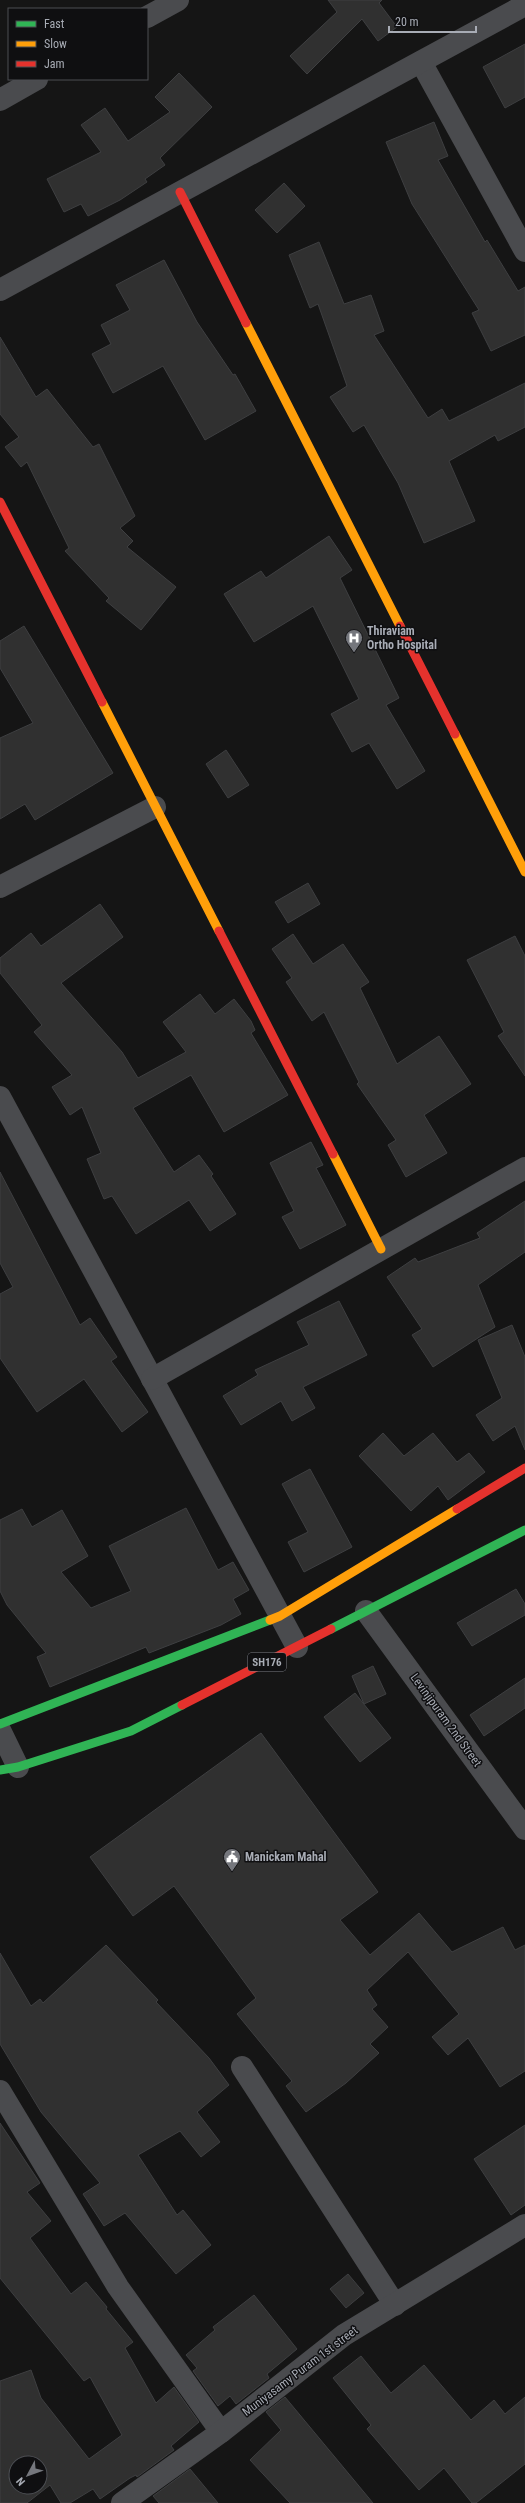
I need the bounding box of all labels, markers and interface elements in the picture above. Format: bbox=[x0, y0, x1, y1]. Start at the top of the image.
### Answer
legend bbox=[8, 8, 148, 80]
scale bar bbox=[389, 8, 476, 34]
text: 20 m bbox=[395, 15, 419, 29]
text: Fast bbox=[44, 17, 65, 31]
text: Slow bbox=[44, 37, 67, 51]
text: Jam bbox=[44, 57, 65, 71]
place label: Thiraviam Ortho Hospital bbox=[367, 624, 437, 652]
hospital icon: Thiraviam Ortho Hospital bbox=[344, 628, 364, 653]
road number: SH176 bbox=[248, 1653, 286, 1671]
street label: Levinjipuram 2nd Street bbox=[408, 1671, 485, 1770]
public building icon: Manickam Mahal bbox=[222, 1847, 242, 1872]
place label: Manickam Mahal bbox=[245, 1850, 327, 1864]
street label: Muniyasamy Puram 1st street bbox=[240, 2323, 361, 2419]
north arrow bbox=[8, 2455, 48, 2495]
text: N bbox=[14, 2474, 28, 2488]

